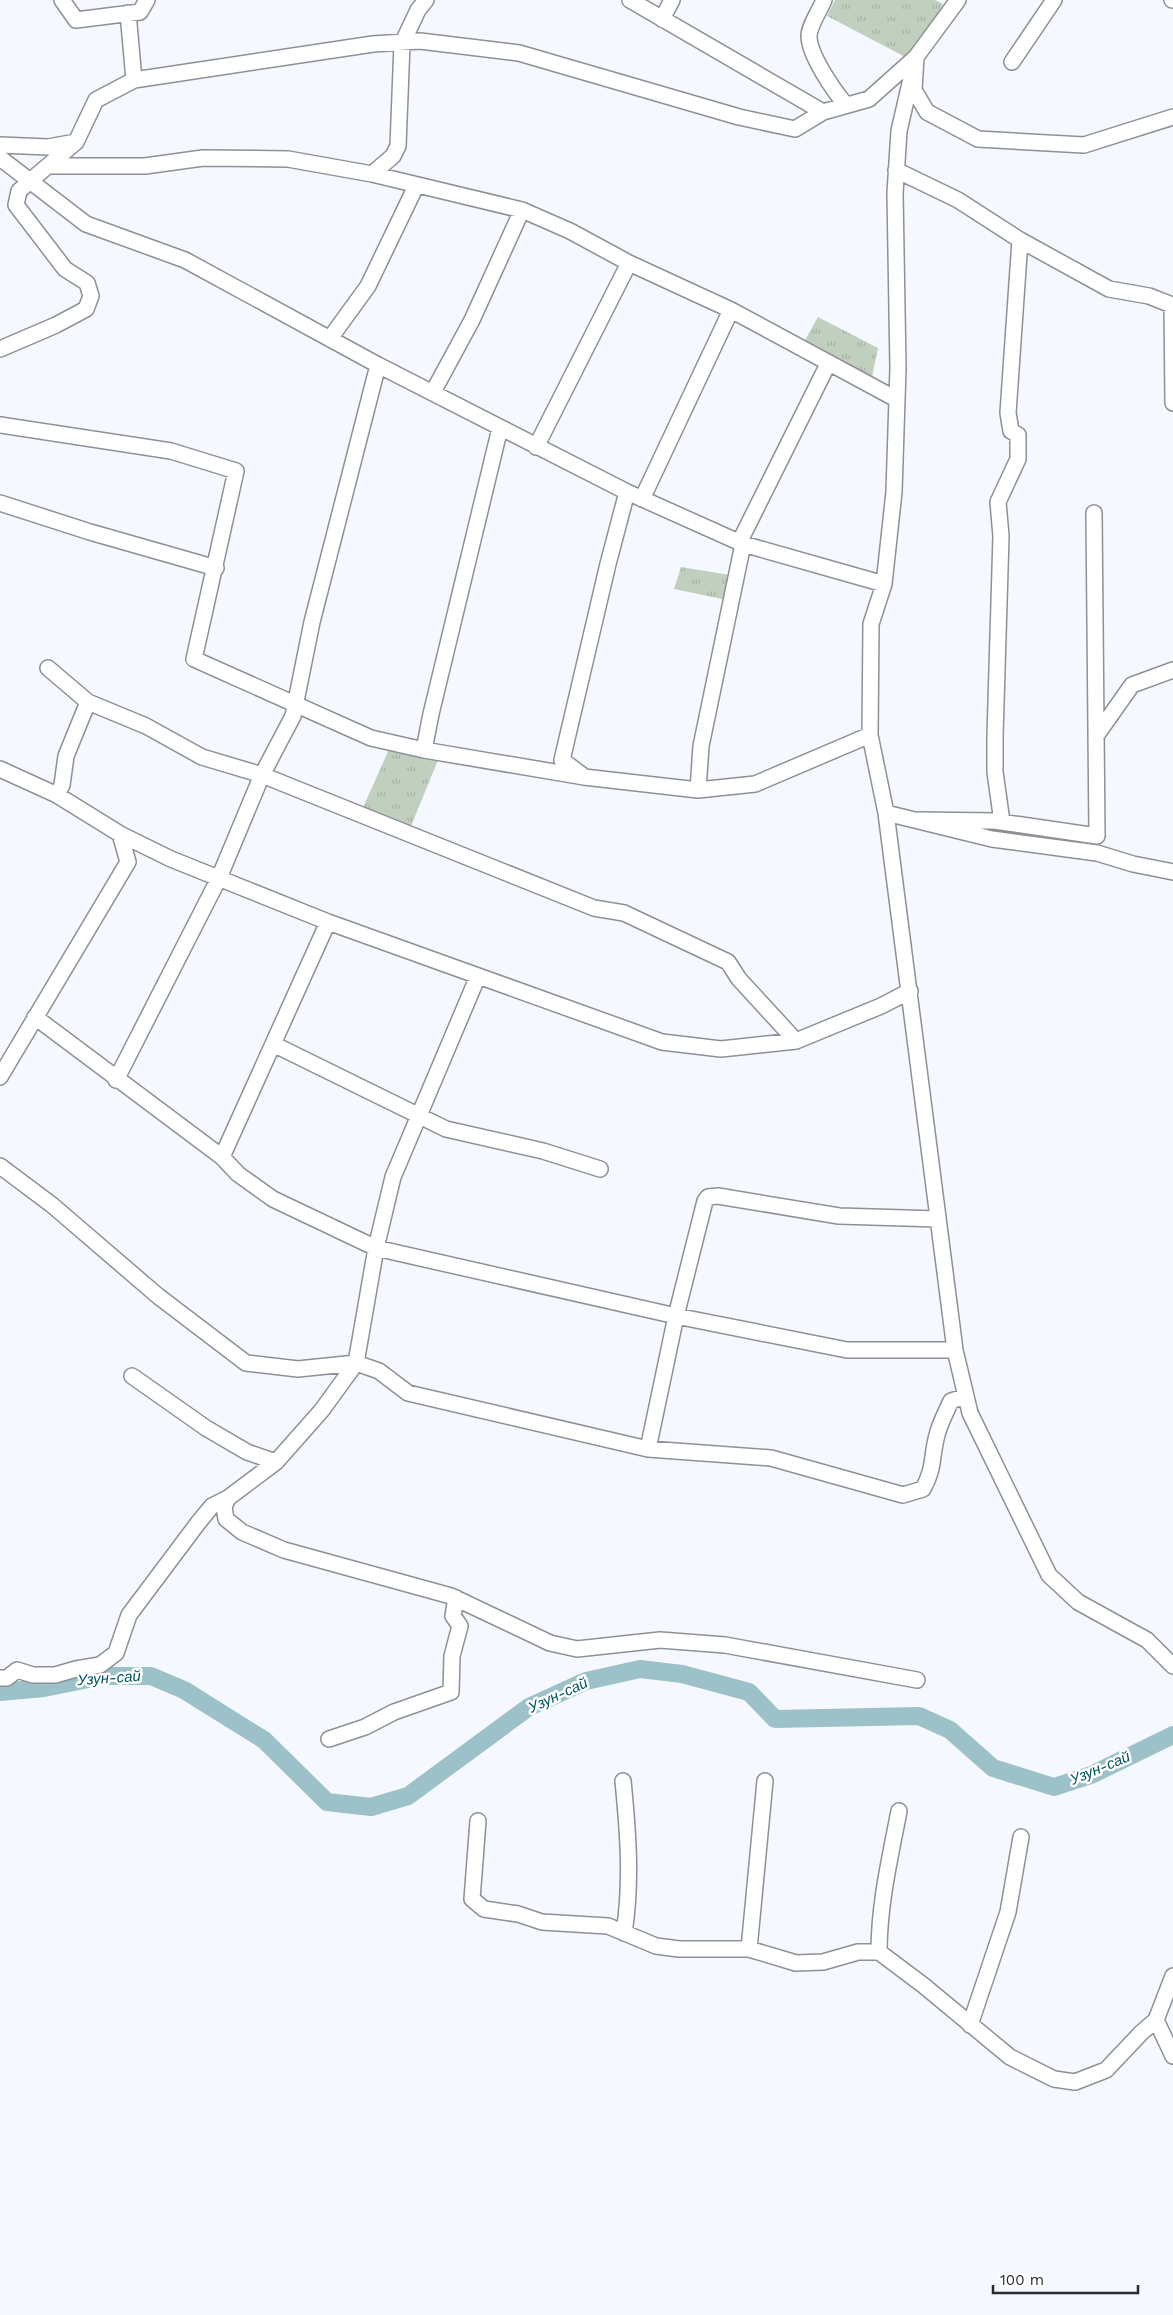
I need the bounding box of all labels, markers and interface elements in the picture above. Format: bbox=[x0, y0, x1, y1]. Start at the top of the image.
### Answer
water label: Узун-сай bbox=[76, 1667, 142, 1689]
water label: Узун-сай bbox=[525, 1673, 591, 1717]
water label: Узун-сай bbox=[1066, 1747, 1133, 1789]
scale bar bbox=[993, 2262, 1138, 2294]
text: 100 m bbox=[1000, 2271, 1044, 2289]

